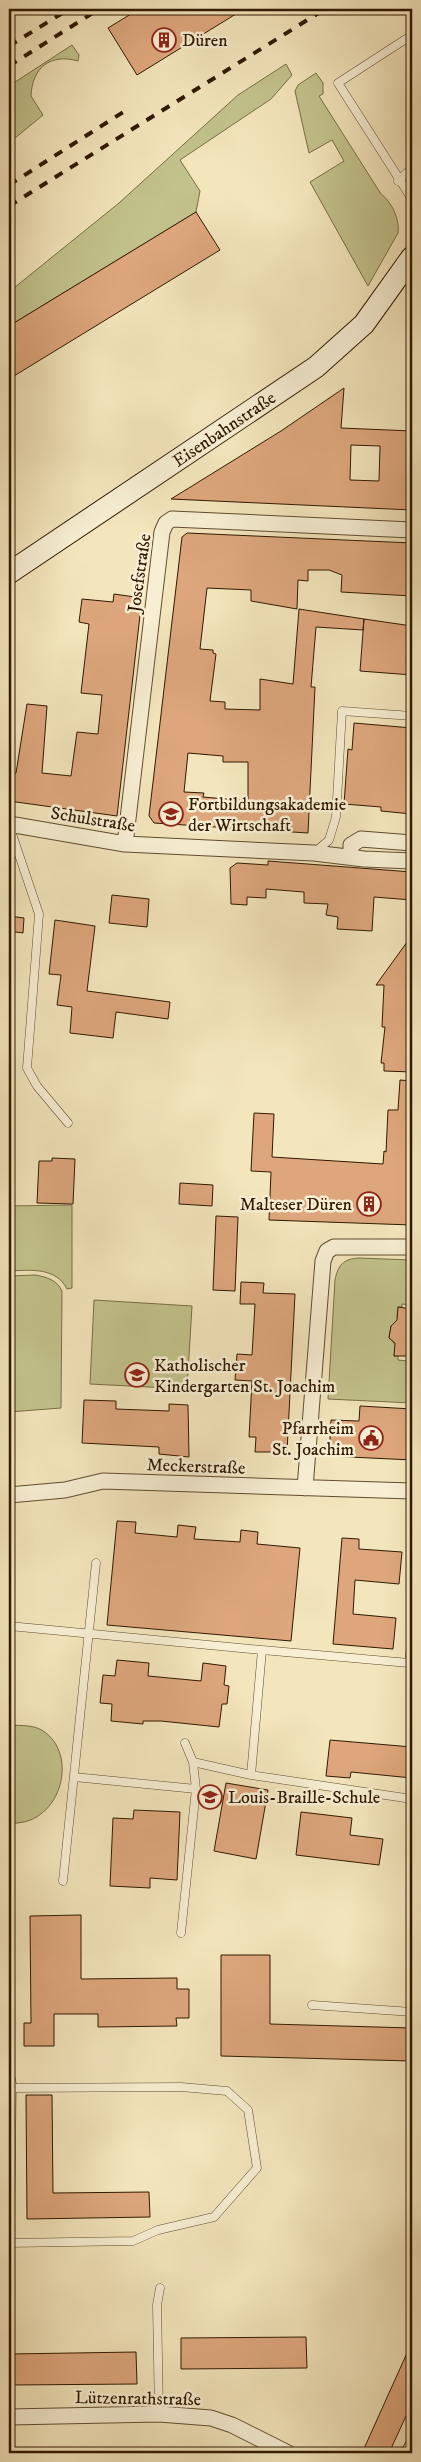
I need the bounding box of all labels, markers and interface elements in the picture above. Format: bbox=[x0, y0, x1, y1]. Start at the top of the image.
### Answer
building icon: Düren bbox=[151, 27, 177, 53]
place label: Düren bbox=[182, 30, 228, 52]
street label: Eisenbahnstraße bbox=[169, 387, 280, 472]
street label: Josefstraße bbox=[123, 532, 156, 616]
place label: Fortbildungsakademie der Wirtschaft bbox=[188, 794, 346, 837]
school or university icon: Fortbildungsakademie der Wirtschaft bbox=[158, 801, 184, 827]
street label: Schulstraße bbox=[49, 802, 137, 838]
building icon: Malteser Düren bbox=[356, 1191, 382, 1217]
place label: Malteser Düren bbox=[240, 1194, 353, 1216]
place label: Katholischer Kindergarten St. Joachim bbox=[154, 1355, 335, 1398]
school or university icon: Katholischer Kindergarten St. Joachim bbox=[124, 1362, 150, 1388]
place label: Pfarrheim St. Joachim bbox=[272, 1418, 354, 1461]
public building icon: Pfarrheim St. Joachim bbox=[358, 1425, 384, 1451]
street label: Meckerstraße bbox=[146, 1454, 246, 1480]
school or university icon: Louis-Braille-Schule bbox=[197, 1784, 223, 1810]
place label: Louis-Braille-Schule bbox=[228, 1787, 380, 1809]
street label: Lützenrathstraße bbox=[75, 2387, 201, 2411]

